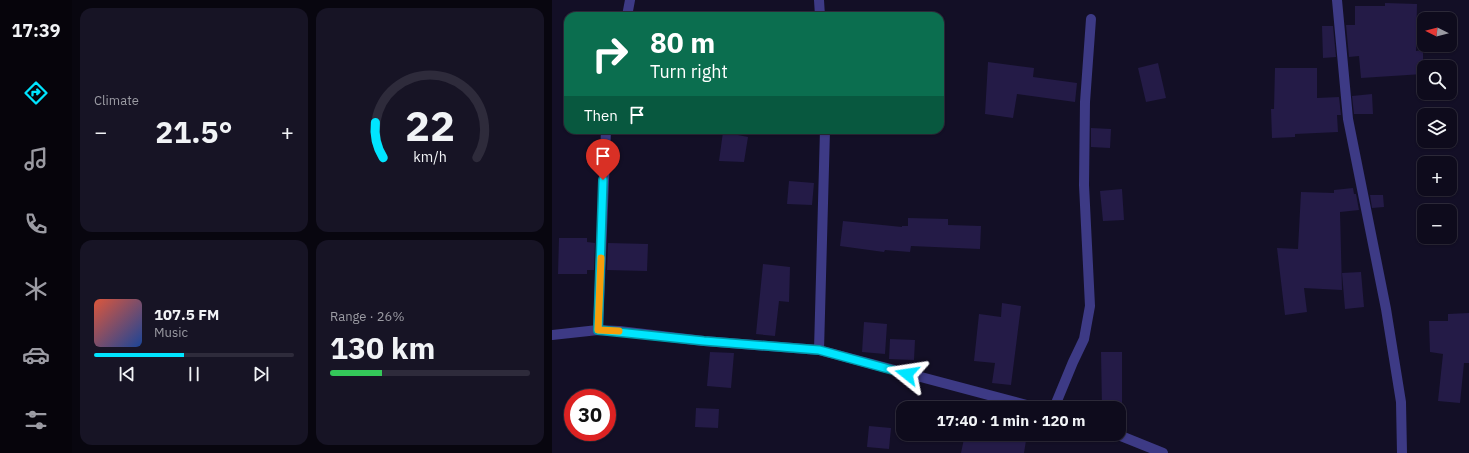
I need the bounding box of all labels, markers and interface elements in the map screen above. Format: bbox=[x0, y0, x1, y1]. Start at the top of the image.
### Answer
north arrow bbox=[1417, 12, 1457, 52]
map controls bbox=[1417, 12, 1457, 244]
text: 17:39 bbox=[11, 19, 61, 42]
text: 80 m bbox=[650, 24, 715, 61]
icon: right bbox=[584, 28, 636, 80]
text: Turn right bbox=[650, 60, 728, 83]
button: search bbox=[1417, 60, 1457, 100]
icon: directions bbox=[22, 79, 50, 107]
text: Climate bbox=[94, 92, 139, 109]
text: 22 bbox=[405, 98, 455, 152]
icon: arrive bbox=[626, 104, 648, 126]
text: Then bbox=[584, 106, 618, 125]
button: layers bbox=[1417, 108, 1457, 148]
text: 21.5° bbox=[155, 112, 233, 151]
text: − bbox=[94, 117, 107, 146]
text: + bbox=[281, 117, 294, 146]
pin bbox=[586, 139, 620, 180]
icon: music bbox=[22, 145, 50, 173]
icon: arrive bbox=[592, 145, 614, 167]
text: km/h bbox=[413, 146, 447, 165]
button: + bbox=[1417, 156, 1457, 196]
button: − bbox=[1417, 204, 1457, 244]
icon: phone bbox=[22, 210, 50, 238]
icon: climate bbox=[22, 275, 50, 303]
text: 107.5 FM bbox=[154, 305, 219, 324]
text: Range · 26% bbox=[330, 308, 404, 325]
text: Music bbox=[154, 324, 188, 341]
text: 130 km bbox=[330, 328, 435, 367]
icon: car bbox=[22, 341, 50, 369]
position arrow bbox=[886, 353, 928, 395]
icon: previous bbox=[116, 363, 138, 385]
icon: pause bbox=[183, 363, 205, 385]
icon: next bbox=[250, 363, 272, 385]
speed limit sign: 30 bbox=[564, 389, 616, 441]
icon: filters bbox=[22, 406, 50, 434]
text: 17:40 · 1 min · 120 m bbox=[937, 411, 1085, 430]

